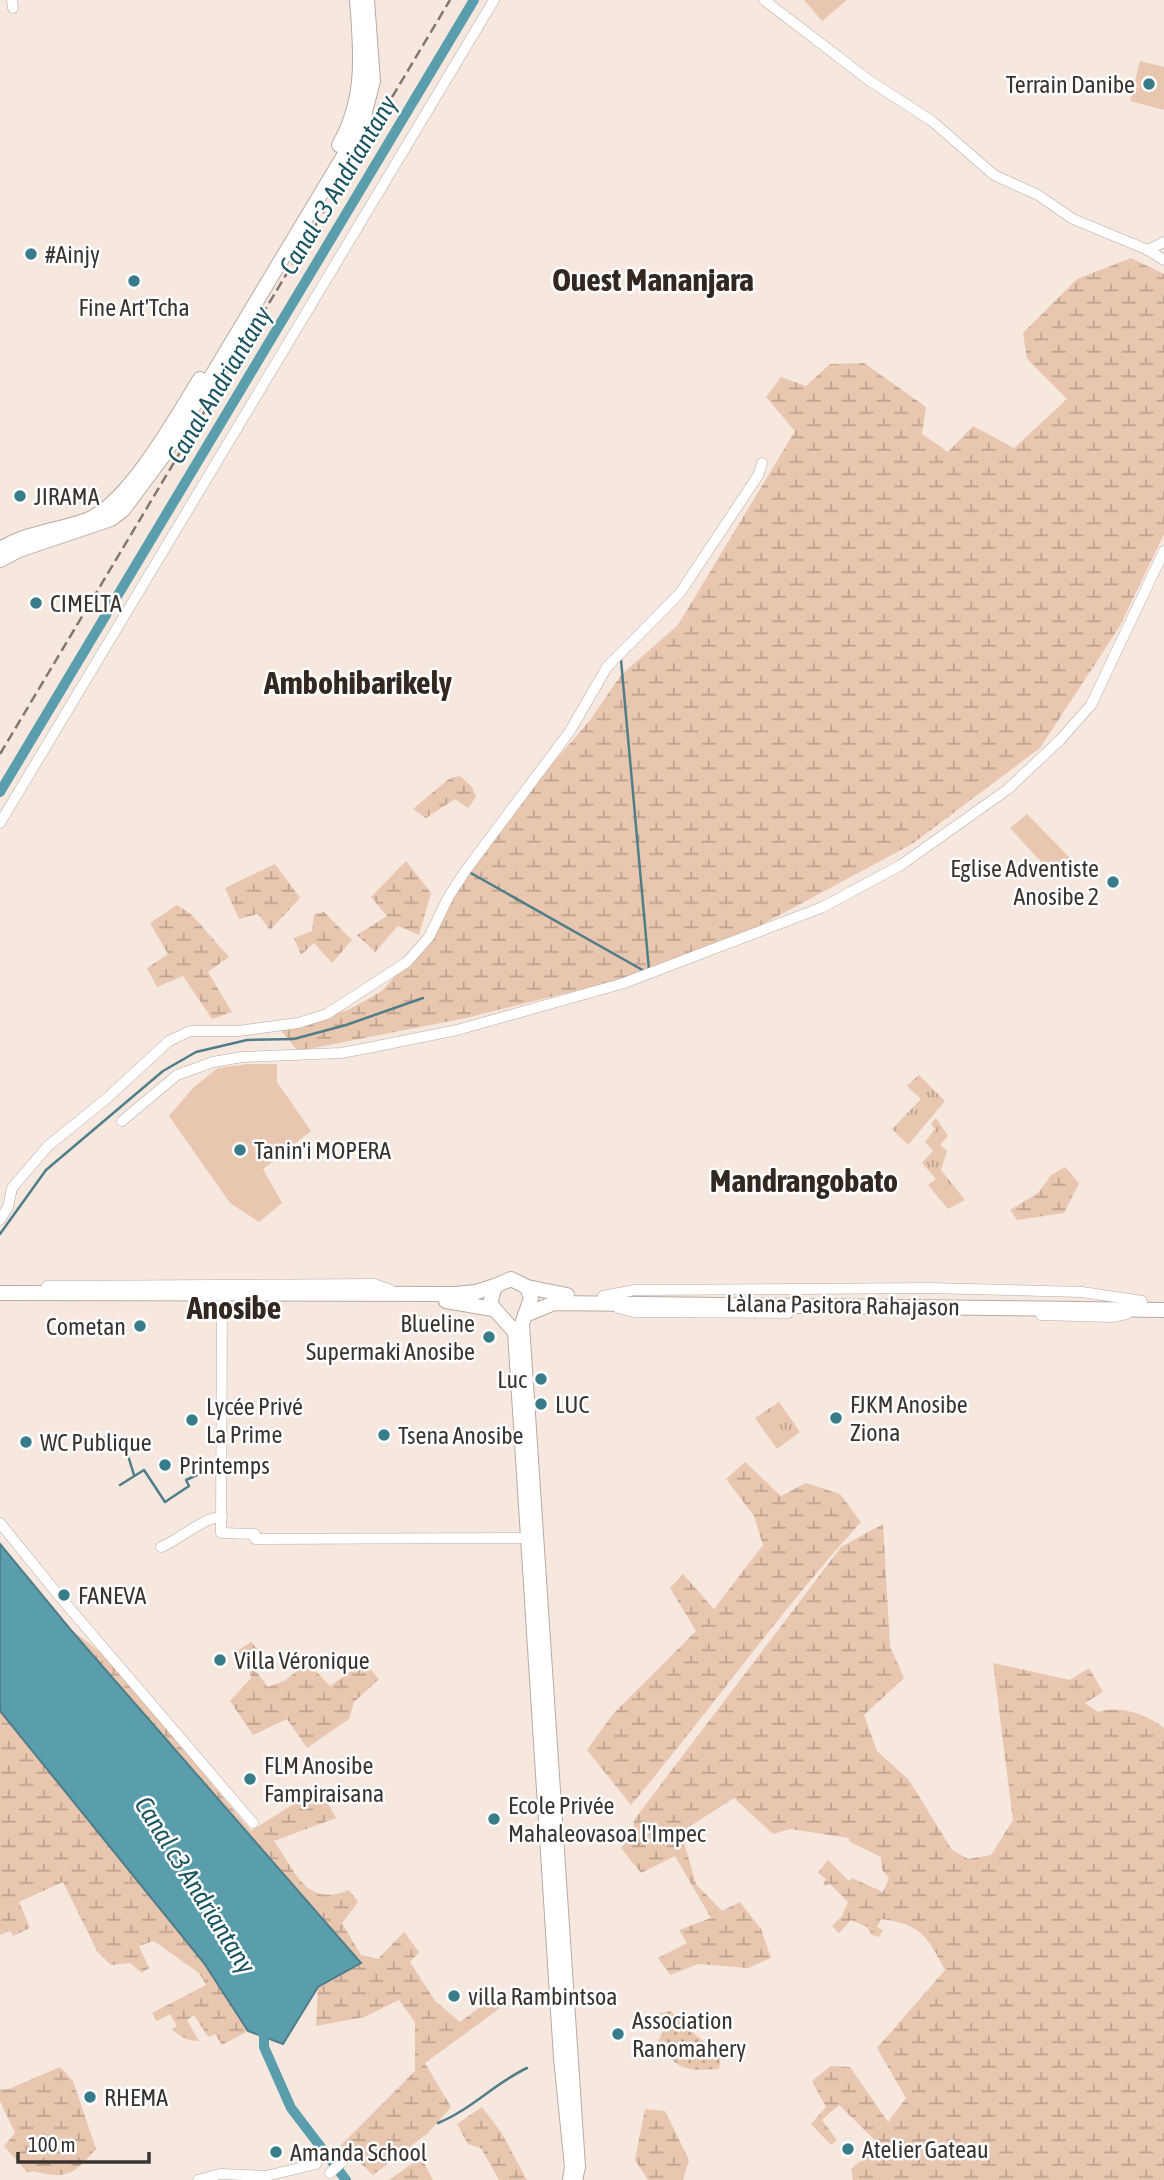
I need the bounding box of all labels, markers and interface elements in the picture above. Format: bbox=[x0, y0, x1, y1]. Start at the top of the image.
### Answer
place label: Terrain Danibe bbox=[1006, 71, 1135, 98]
marker: Terrain Danibe bbox=[1141, 76, 1157, 92]
water label: Canal c3 Andriantany bbox=[273, 90, 403, 280]
place label: #Ainjy bbox=[45, 241, 100, 268]
marker: #Ainjy bbox=[23, 246, 39, 262]
district label: Ouest Mananjara bbox=[552, 261, 754, 298]
marker: Fine Art'Tcha bbox=[126, 273, 142, 289]
place label: Fine Art'Tcha bbox=[78, 294, 190, 321]
water label: Canal Andriantany bbox=[160, 301, 278, 469]
place label: JIRAMA bbox=[34, 483, 100, 510]
marker: JIRAMA bbox=[12, 488, 28, 504]
place label: CIMELTA bbox=[50, 590, 122, 617]
marker: CIMELTA bbox=[28, 595, 44, 611]
district label: Ambohibarikely bbox=[263, 664, 453, 701]
place label: Eglise Adventiste Anosibe 2 bbox=[950, 855, 1099, 910]
marker: Eglise Adventiste Anosibe 2 bbox=[1105, 874, 1121, 890]
place label: Tanin'i MOPERA bbox=[254, 1137, 391, 1164]
marker: Tanin'i MOPERA bbox=[232, 1142, 248, 1158]
district label: Mandrangobato bbox=[710, 1162, 898, 1199]
district label: Anosibe bbox=[186, 1289, 281, 1326]
street label: Làlana Pasitora Rahajason bbox=[726, 1289, 960, 1321]
place label: Blueline Supermaki Anosibe bbox=[306, 1310, 475, 1365]
place label: Cometan bbox=[46, 1313, 126, 1340]
marker: Cometan bbox=[132, 1318, 148, 1334]
marker: Blueline Supermaki Anosibe bbox=[481, 1329, 497, 1345]
place label: Luc bbox=[497, 1366, 527, 1393]
marker: Luc bbox=[533, 1371, 549, 1387]
place label: LUC bbox=[555, 1391, 589, 1418]
place label: FJKM Anosibe Ziona bbox=[850, 1391, 968, 1446]
place label: Lycée Privé La Prime bbox=[206, 1393, 303, 1448]
marker: LUC bbox=[533, 1396, 549, 1412]
marker: FJKM Anosibe Ziona bbox=[828, 1410, 844, 1426]
marker: Lycée Privé La Prime bbox=[184, 1412, 200, 1428]
place label: Tsena Anosibe bbox=[398, 1422, 524, 1449]
marker: Tsena Anosibe bbox=[376, 1427, 392, 1443]
place label: WC Publique bbox=[40, 1429, 152, 1456]
marker: WC Publique bbox=[18, 1434, 34, 1450]
place label: Printemps bbox=[179, 1452, 270, 1479]
marker: Printemps bbox=[157, 1457, 173, 1473]
place label: FANEVA bbox=[78, 1582, 147, 1609]
marker: FANEVA bbox=[56, 1587, 72, 1603]
place label: Villa Véronique bbox=[234, 1647, 370, 1674]
marker: Villa Véronique bbox=[212, 1652, 228, 1668]
place label: FLM Anosibe Fampiraisana bbox=[264, 1752, 384, 1807]
marker: FLM Anosibe Fampiraisana bbox=[242, 1771, 258, 1787]
water label: Canal c3 Andriantany bbox=[128, 1791, 262, 1979]
place label: Ecole Privée Mahaleovasoa l'Impec bbox=[508, 1792, 706, 1847]
marker: Ecole Privée Mahaleovasoa l'Impec bbox=[486, 1811, 502, 1827]
place label: villa Rambintsoa bbox=[468, 1983, 617, 2010]
marker: villa Rambintsoa bbox=[446, 1988, 462, 2004]
place label: Association Ranomahery bbox=[632, 2007, 746, 2062]
marker: Association Ranomahery bbox=[610, 2026, 626, 2042]
place label: RHEMA bbox=[104, 2084, 168, 2111]
marker: RHEMA bbox=[82, 2089, 98, 2105]
scale bar bbox=[18, 2120, 149, 2164]
text: 100 m bbox=[28, 2132, 76, 2156]
place label: Atelier Gateau bbox=[862, 2136, 989, 2163]
place label: Amanda School bbox=[290, 2139, 428, 2166]
marker: Atelier Gateau bbox=[840, 2141, 856, 2157]
marker: Amanda School bbox=[268, 2144, 284, 2160]

